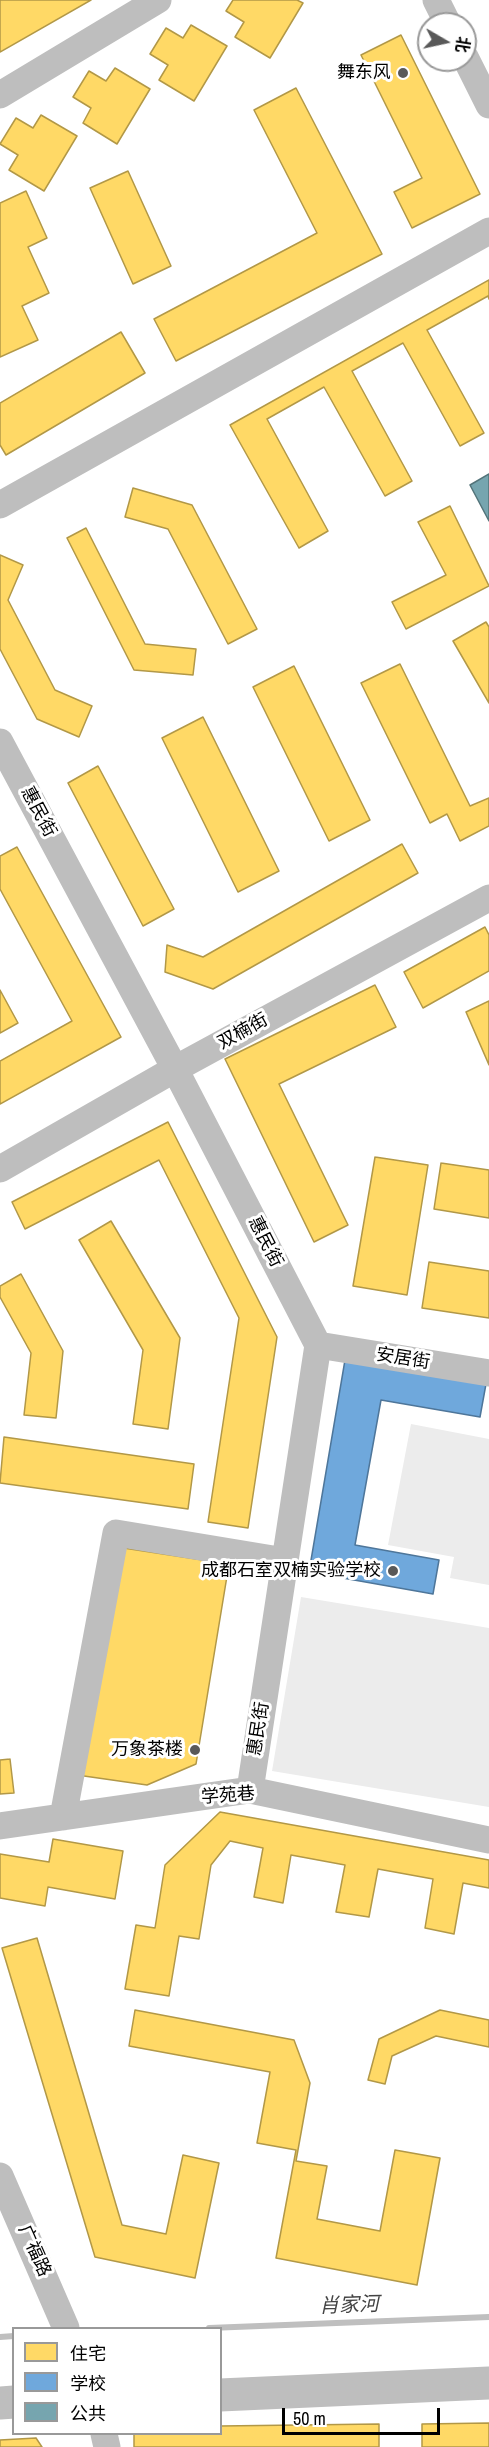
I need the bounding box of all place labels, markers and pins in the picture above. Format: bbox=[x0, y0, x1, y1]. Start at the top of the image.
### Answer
place label: 舞东风 bbox=[337, 62, 391, 84]
marker: 舞东风 bbox=[396, 66, 410, 80]
place label: 成都石室双楠实验学校 bbox=[201, 1560, 381, 1582]
marker: 成都石室双楠实验学校 bbox=[386, 1564, 400, 1578]
place label: 万象茶楼 bbox=[111, 1739, 183, 1761]
marker: 万象茶楼 bbox=[188, 1743, 202, 1757]

